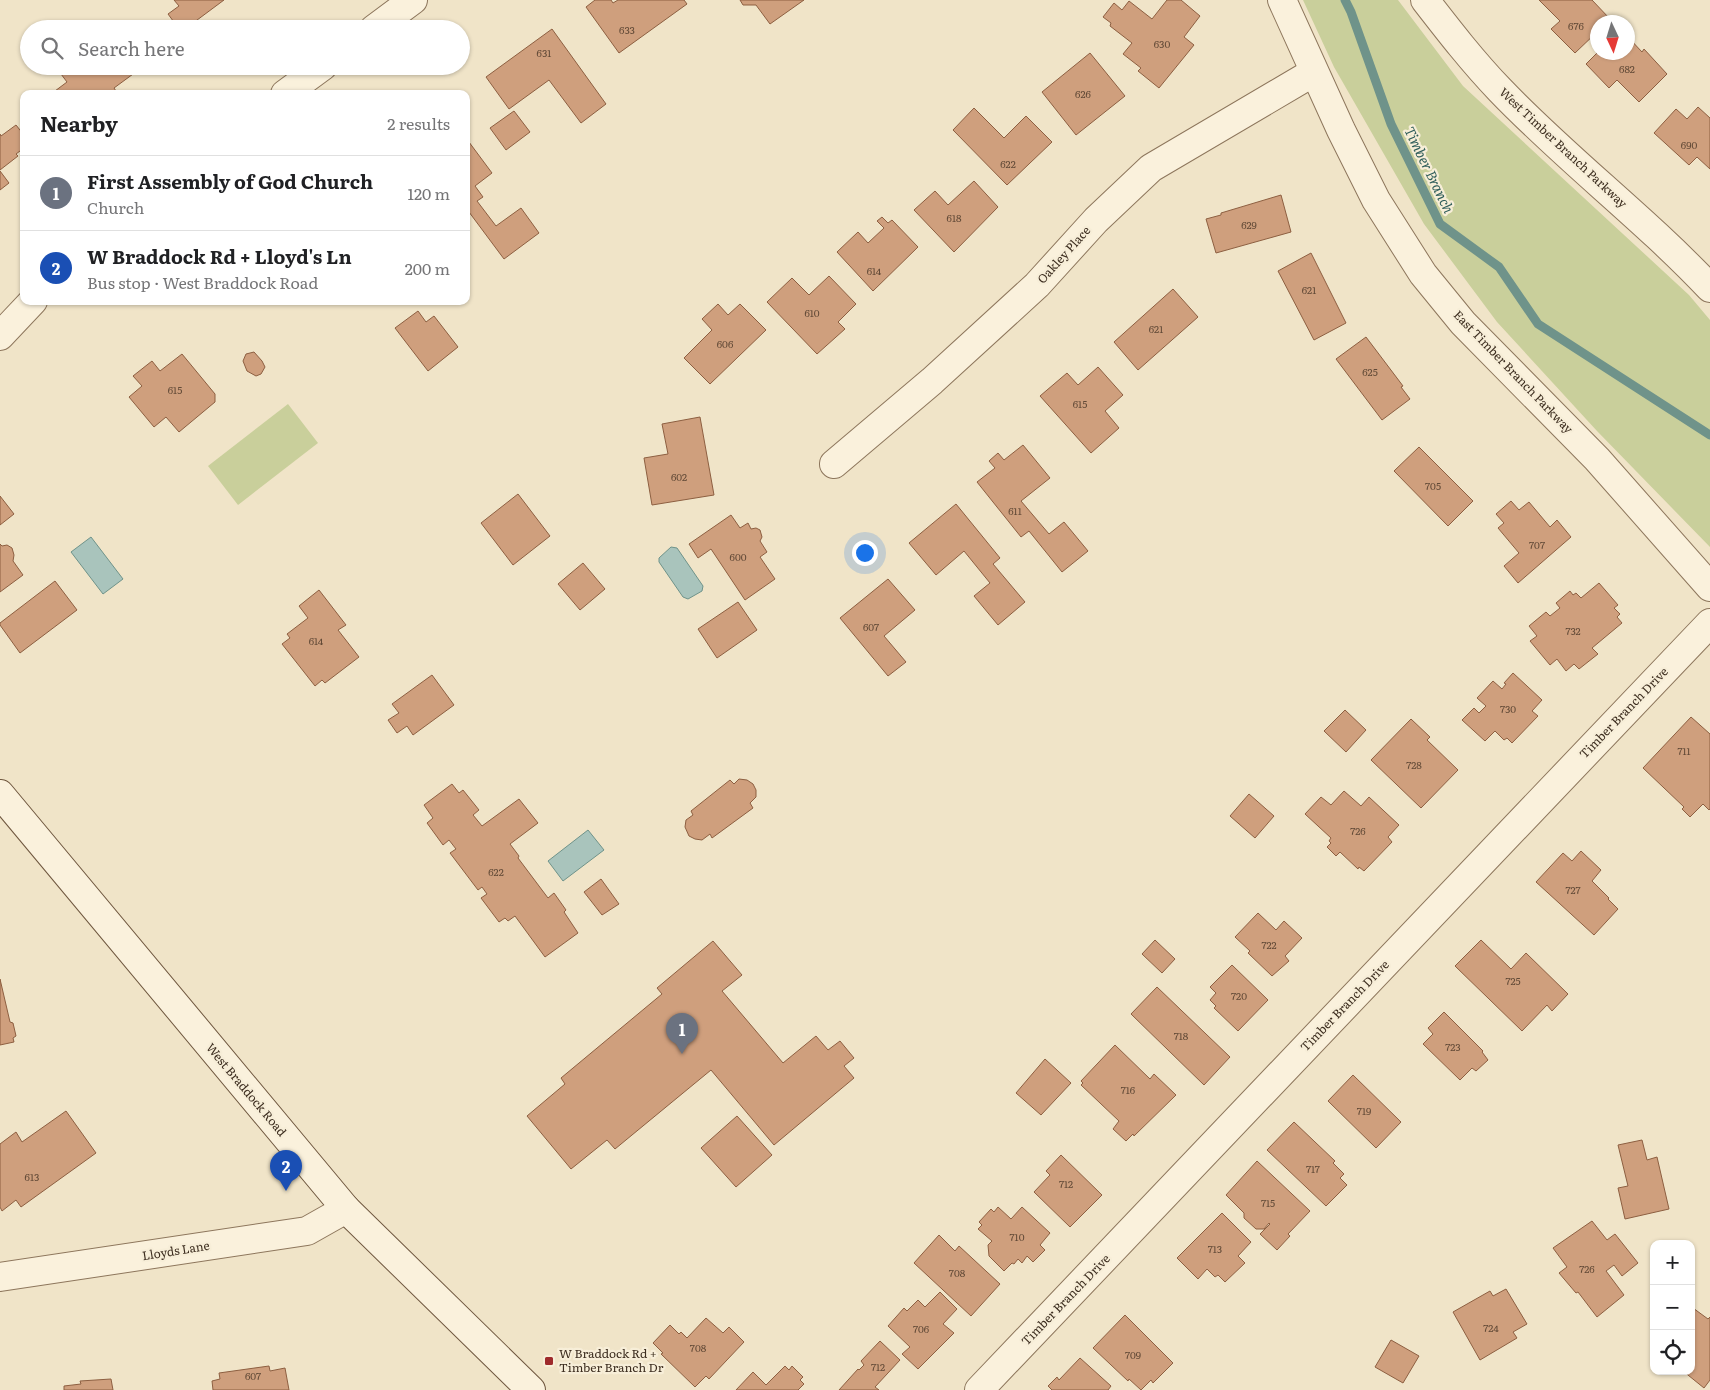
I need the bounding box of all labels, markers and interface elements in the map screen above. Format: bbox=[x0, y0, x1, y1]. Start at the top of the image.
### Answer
north arrow bbox=[1590, 15, 1635, 60]
house number: 676 bbox=[1568, 18, 1585, 33]
search box bbox=[20, 20, 470, 75]
house number: 633 bbox=[619, 22, 635, 37]
icon: search bbox=[38, 34, 66, 62]
text: Search here bbox=[78, 34, 185, 62]
house number: 630 bbox=[1154, 36, 1171, 51]
house number: 631 bbox=[537, 45, 551, 60]
house number: 682 bbox=[1619, 61, 1635, 76]
street label: West Timber Branch Parkway bbox=[1496, 83, 1632, 212]
house number: 626 bbox=[1075, 86, 1092, 101]
text: Nearby bbox=[40, 107, 118, 138]
text: 2 results bbox=[387, 111, 450, 135]
water label: Timber Branch bbox=[1400, 123, 1460, 217]
house number: 690 bbox=[1681, 137, 1697, 152]
house number: 622 bbox=[1000, 156, 1016, 171]
text: First Assembly of God Church bbox=[87, 167, 373, 195]
text: 1 bbox=[53, 181, 59, 205]
text: 120 m bbox=[407, 181, 450, 205]
text: Church bbox=[87, 195, 144, 219]
house number: 618 bbox=[947, 210, 962, 225]
house number: 629 bbox=[1241, 217, 1257, 232]
street label: Oakley Place bbox=[1032, 222, 1094, 287]
text: W Braddock Rd + Lloyd's Ln bbox=[87, 242, 352, 270]
text: 2 bbox=[52, 256, 60, 280]
text: 200 m bbox=[405, 256, 450, 280]
house number: 614 bbox=[867, 263, 882, 278]
text: Bus stop · West Braddock Road bbox=[87, 270, 318, 294]
house number: 621 bbox=[1302, 282, 1316, 297]
house number: 610 bbox=[804, 305, 820, 320]
street label: East Timber Branch Parkway bbox=[1450, 306, 1578, 437]
house number: 621 bbox=[1149, 321, 1163, 336]
house number: 606 bbox=[717, 336, 734, 351]
house number: 625 bbox=[1362, 364, 1378, 379]
house number: 615 bbox=[168, 382, 182, 397]
house number: 615 bbox=[1073, 396, 1087, 411]
house number: 602 bbox=[671, 469, 687, 484]
house number: 705 bbox=[1425, 478, 1441, 493]
house number: 611 bbox=[1008, 503, 1022, 518]
house number: 707 bbox=[1529, 537, 1545, 552]
your location bbox=[852, 540, 878, 566]
house number: 600 bbox=[730, 549, 747, 564]
house number: 607 bbox=[863, 619, 879, 634]
house number: 732 bbox=[1565, 623, 1581, 638]
house number: 614 bbox=[309, 633, 324, 648]
street label: Timber Branch Drive bbox=[1575, 663, 1672, 762]
house number: 730 bbox=[1500, 701, 1516, 716]
house number: 711 bbox=[1677, 743, 1691, 758]
house number: 728 bbox=[1406, 757, 1422, 772]
house number: 726 bbox=[1350, 823, 1366, 838]
house number: 622 bbox=[488, 864, 504, 879]
house number: 727 bbox=[1565, 882, 1581, 897]
house number: 722 bbox=[1261, 937, 1277, 952]
street label: Timber Branch Drive bbox=[1296, 956, 1393, 1055]
house number: 725 bbox=[1505, 973, 1521, 988]
house number: 720 bbox=[1231, 988, 1247, 1003]
pin: 1 bbox=[666, 1013, 698, 1054]
house number: 718 bbox=[1174, 1028, 1189, 1043]
street label: West Braddock Road bbox=[202, 1039, 292, 1140]
house number: 723 bbox=[1445, 1039, 1461, 1054]
house number: 716 bbox=[1121, 1082, 1136, 1097]
house number: 719 bbox=[1357, 1103, 1371, 1118]
pin: 2 bbox=[270, 1150, 302, 1191]
house number: 717 bbox=[1306, 1161, 1320, 1176]
house number: 613 bbox=[25, 1169, 39, 1184]
house number: 712 bbox=[1059, 1176, 1073, 1191]
house number: 715 bbox=[1261, 1195, 1275, 1210]
house number: 710 bbox=[1010, 1229, 1025, 1244]
street label: Lloyds Lane bbox=[141, 1236, 211, 1264]
map controls bbox=[1650, 1240, 1695, 1375]
button: + bbox=[1650, 1240, 1695, 1285]
house number: 713 bbox=[1208, 1241, 1222, 1256]
street label: Timber Branch Drive bbox=[1017, 1250, 1114, 1349]
house number: 726 bbox=[1579, 1261, 1595, 1276]
house number: 708 bbox=[949, 1265, 966, 1280]
button: − bbox=[1650, 1285, 1695, 1330]
house number: 724 bbox=[1483, 1320, 1499, 1335]
house number: 706 bbox=[913, 1321, 930, 1336]
button: locate bbox=[1650, 1330, 1695, 1375]
house number: 708 bbox=[690, 1340, 707, 1355]
place label: W Braddock Rd + Timber Branch Dr bbox=[559, 1344, 664, 1376]
house number: 709 bbox=[1125, 1347, 1141, 1362]
marker: W Braddock Rd + Timber Branch Dr bbox=[543, 1355, 555, 1367]
house number: 712 bbox=[871, 1359, 885, 1374]
house number: 607 bbox=[245, 1368, 261, 1383]

